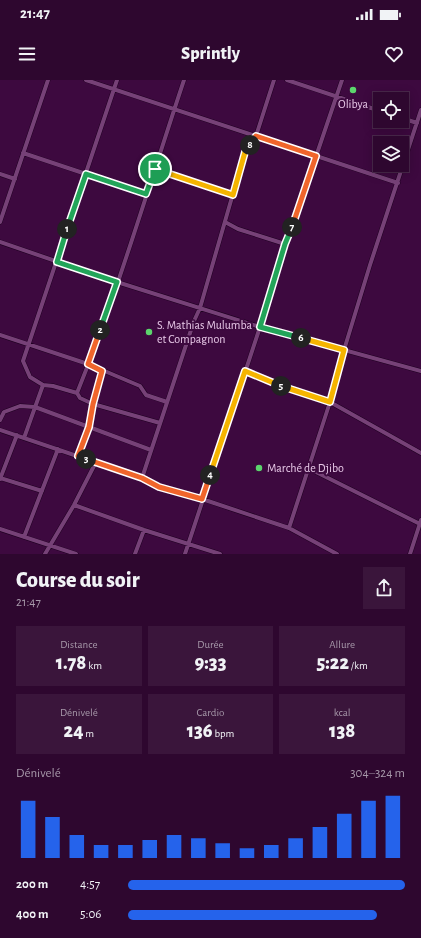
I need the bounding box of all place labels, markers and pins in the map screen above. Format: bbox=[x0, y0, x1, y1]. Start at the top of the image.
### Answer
marker: Olibya bbox=[348, 85, 358, 95]
place label: Olibya bbox=[338, 98, 368, 111]
pin: 8 bbox=[240, 135, 260, 155]
pin bbox=[138, 152, 172, 186]
pin: 7 bbox=[282, 217, 302, 237]
pin: 1 bbox=[57, 219, 77, 239]
place label: S. Mathias Mulumba et Compagnon bbox=[157, 319, 253, 345]
pin: 2 bbox=[90, 320, 110, 340]
marker: S. Mathias Mulumba et Compagnon bbox=[144, 327, 154, 337]
pin: 6 bbox=[291, 328, 311, 348]
pin: 5 bbox=[271, 376, 291, 396]
pin: 3 bbox=[76, 449, 96, 469]
place label: Marché de Djibo bbox=[267, 462, 344, 475]
marker: Marché de Djibo bbox=[254, 463, 264, 473]
pin: 4 bbox=[200, 465, 220, 485]

